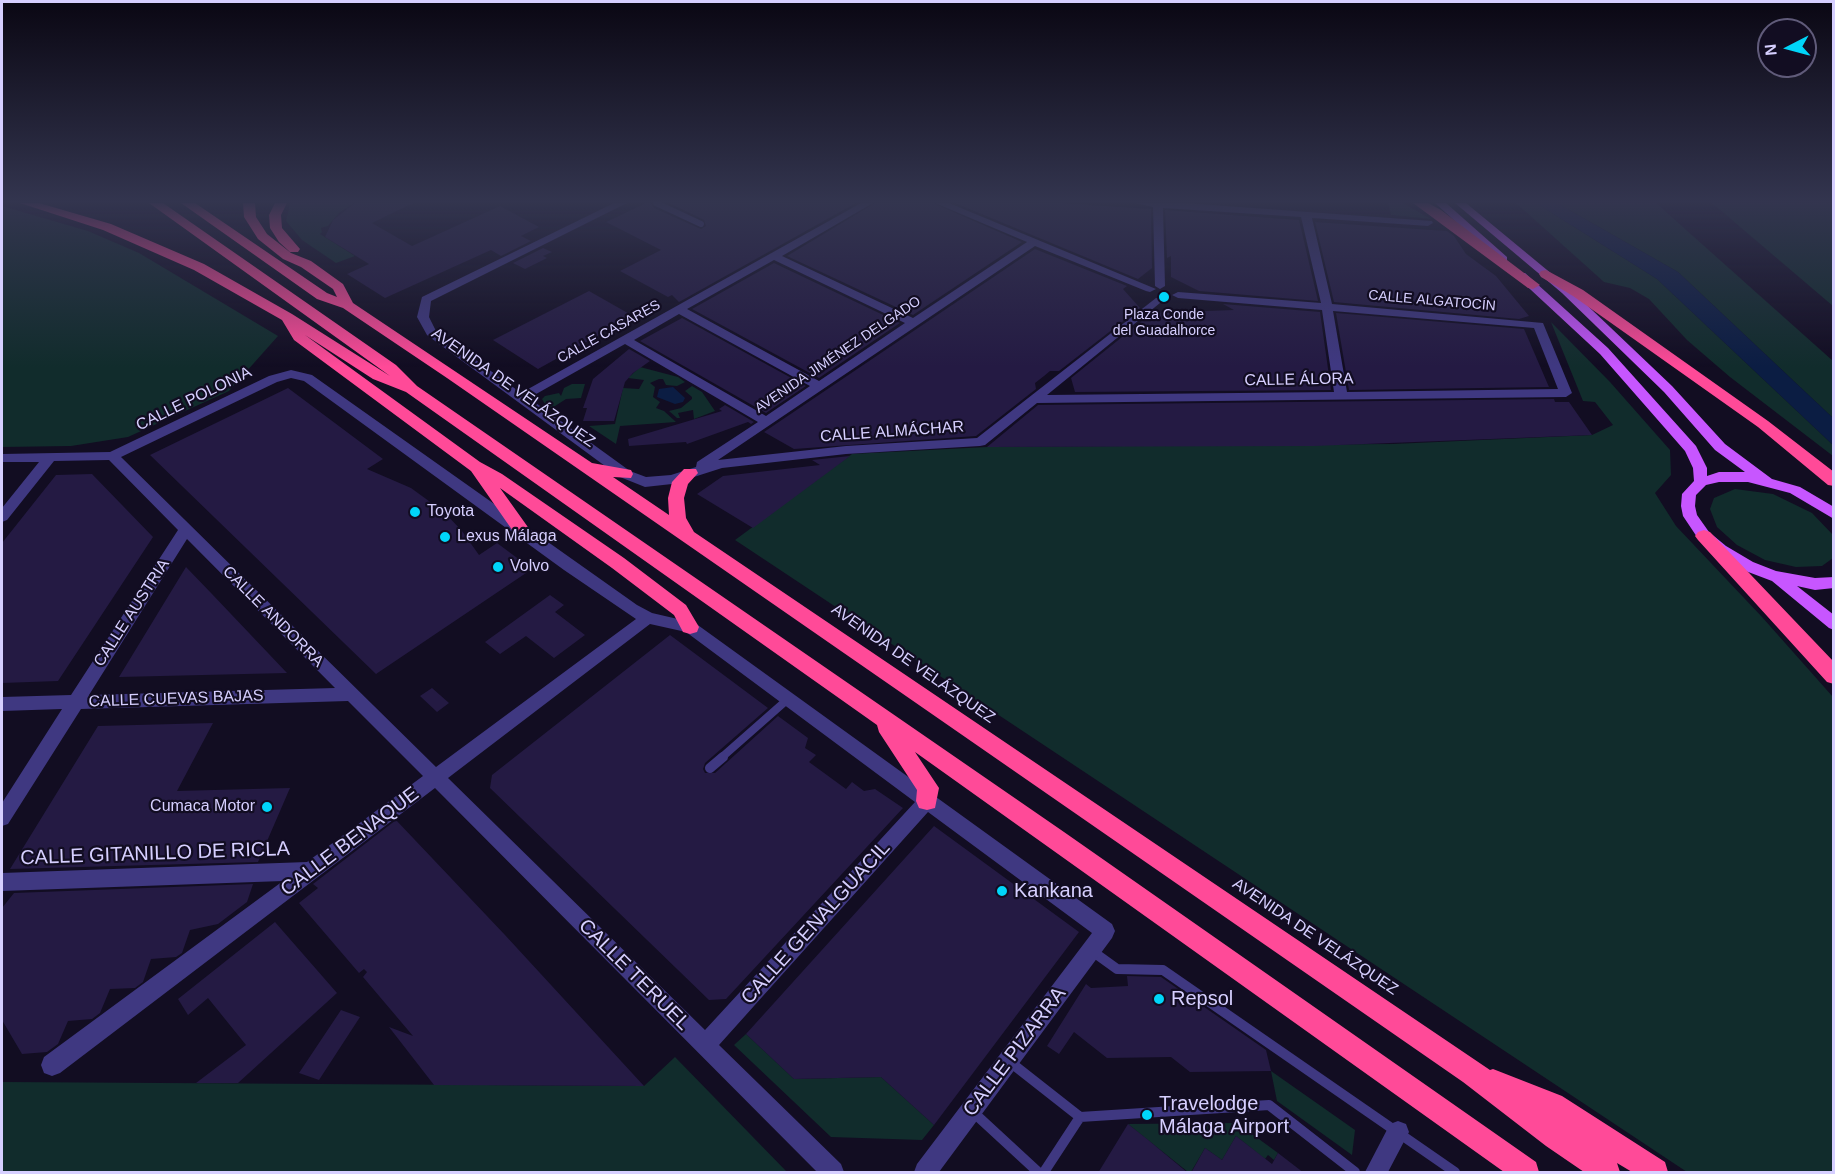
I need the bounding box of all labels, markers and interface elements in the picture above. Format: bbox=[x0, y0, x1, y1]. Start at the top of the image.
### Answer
north arrow bbox=[1757, 18, 1817, 78]
text: N bbox=[1762, 43, 1780, 56]
street label: CALLE ALGATOCÍN bbox=[1368, 287, 1496, 315]
marker: Plaza Conde del Guadalhorce bbox=[1157, 290, 1171, 304]
street label: AVENIDA JIMÉNEZ DELGADO bbox=[752, 293, 924, 417]
street label: CALLE CASARES bbox=[555, 297, 663, 367]
place label: Plaza Conde del Guadalhorce bbox=[1113, 307, 1215, 340]
street label: AVENIDA DE VELÁZQUEZ bbox=[428, 324, 598, 452]
street label: CALLE POLONIA bbox=[133, 363, 255, 435]
street label: CALLE ÁLORA bbox=[1244, 369, 1354, 391]
street label: CALLE ALMÁCHAR bbox=[819, 417, 965, 447]
place label: Toyota bbox=[427, 502, 474, 522]
marker: Toyota bbox=[408, 505, 422, 519]
place label: Lexus Málaga bbox=[457, 527, 557, 547]
marker: Lexus Málaga bbox=[438, 530, 452, 544]
street label: CALLE AUSTRIA bbox=[90, 556, 174, 670]
place label: Volvo bbox=[510, 557, 549, 577]
marker: Volvo bbox=[491, 560, 505, 574]
street label: CALLE ANDORRA bbox=[218, 562, 328, 672]
street label: AVENIDA DE VELÁZQUEZ bbox=[828, 600, 998, 728]
street label: CALLE CUEVAS BAJAS bbox=[88, 686, 264, 712]
street label: CALLE BENAQUE bbox=[276, 782, 424, 902]
place label: Cumaca Motor bbox=[150, 797, 255, 817]
marker: Cumaca Motor bbox=[260, 800, 274, 814]
street label: CALLE GENALGUACIL bbox=[736, 836, 896, 1010]
street label: CALLE GITANILLO DE RICLA bbox=[20, 837, 290, 871]
street label: AVENIDA DE VELÁZQUEZ bbox=[1229, 874, 1401, 1000]
place label: Kankana bbox=[1014, 879, 1093, 903]
marker: Kankana bbox=[995, 884, 1009, 898]
street label: CALLE TERUEL bbox=[573, 914, 695, 1036]
street label: CALLE PIZARRA bbox=[959, 983, 1071, 1121]
place label: Repsol bbox=[1171, 987, 1233, 1011]
marker: Repsol bbox=[1152, 992, 1166, 1006]
place label: Travelodge Málaga Airport bbox=[1159, 1092, 1289, 1139]
marker: Travelodge Málaga Airport bbox=[1140, 1108, 1154, 1122]

